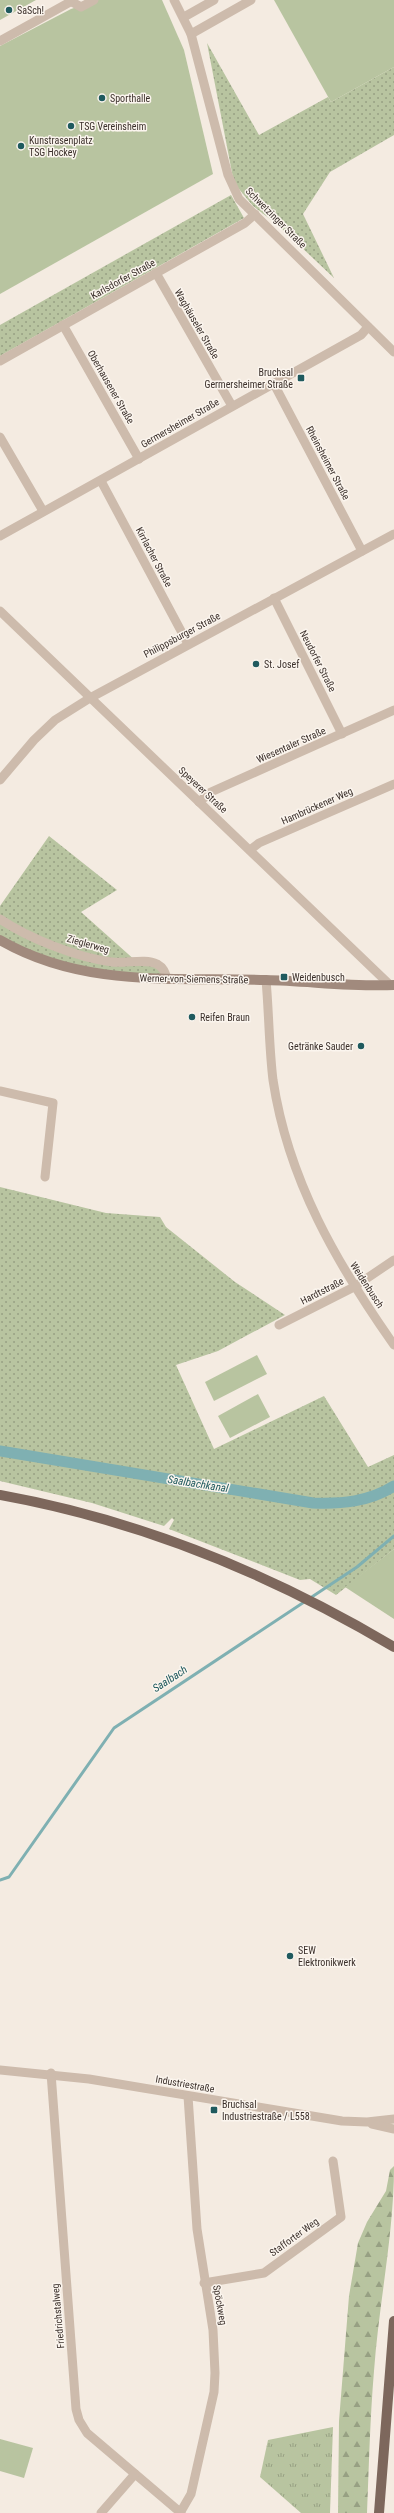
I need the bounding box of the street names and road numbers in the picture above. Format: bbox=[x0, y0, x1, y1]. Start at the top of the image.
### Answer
street label: Schwetzinger Straße bbox=[243, 185, 309, 251]
street label: Karlsdorfer Straße bbox=[89, 257, 157, 301]
street label: Waghäuseler Straße bbox=[173, 287, 222, 361]
street label: Oberhausener Straße bbox=[85, 348, 137, 426]
street label: Germersheimer Straße bbox=[139, 396, 221, 450]
street label: Rheinsheimer Straße bbox=[304, 424, 352, 502]
street label: Kirrlacher Straße bbox=[134, 525, 175, 589]
street label: Philippsburger Straße bbox=[142, 610, 222, 660]
street label: Neudorfer Straße bbox=[298, 628, 338, 694]
street label: Wiesentaler Straße bbox=[255, 725, 328, 765]
street label: Speyerer Straße bbox=[176, 765, 230, 815]
street label: Hambrückener Weg bbox=[280, 785, 354, 827]
street label: Zieglerweg bbox=[66, 933, 110, 955]
street label: Werner-von-Siemens-Straße bbox=[140, 973, 249, 985]
street label: Weidenbusch bbox=[348, 1260, 386, 1310]
street label: Hardtstraße bbox=[299, 1275, 346, 1307]
street label: Industriestraße bbox=[155, 2073, 216, 2095]
street label: Stafforter Weg bbox=[267, 2216, 321, 2258]
street label: Friedrichstalweg bbox=[50, 2283, 66, 2349]
street label: Spöckweg bbox=[211, 2284, 229, 2326]

